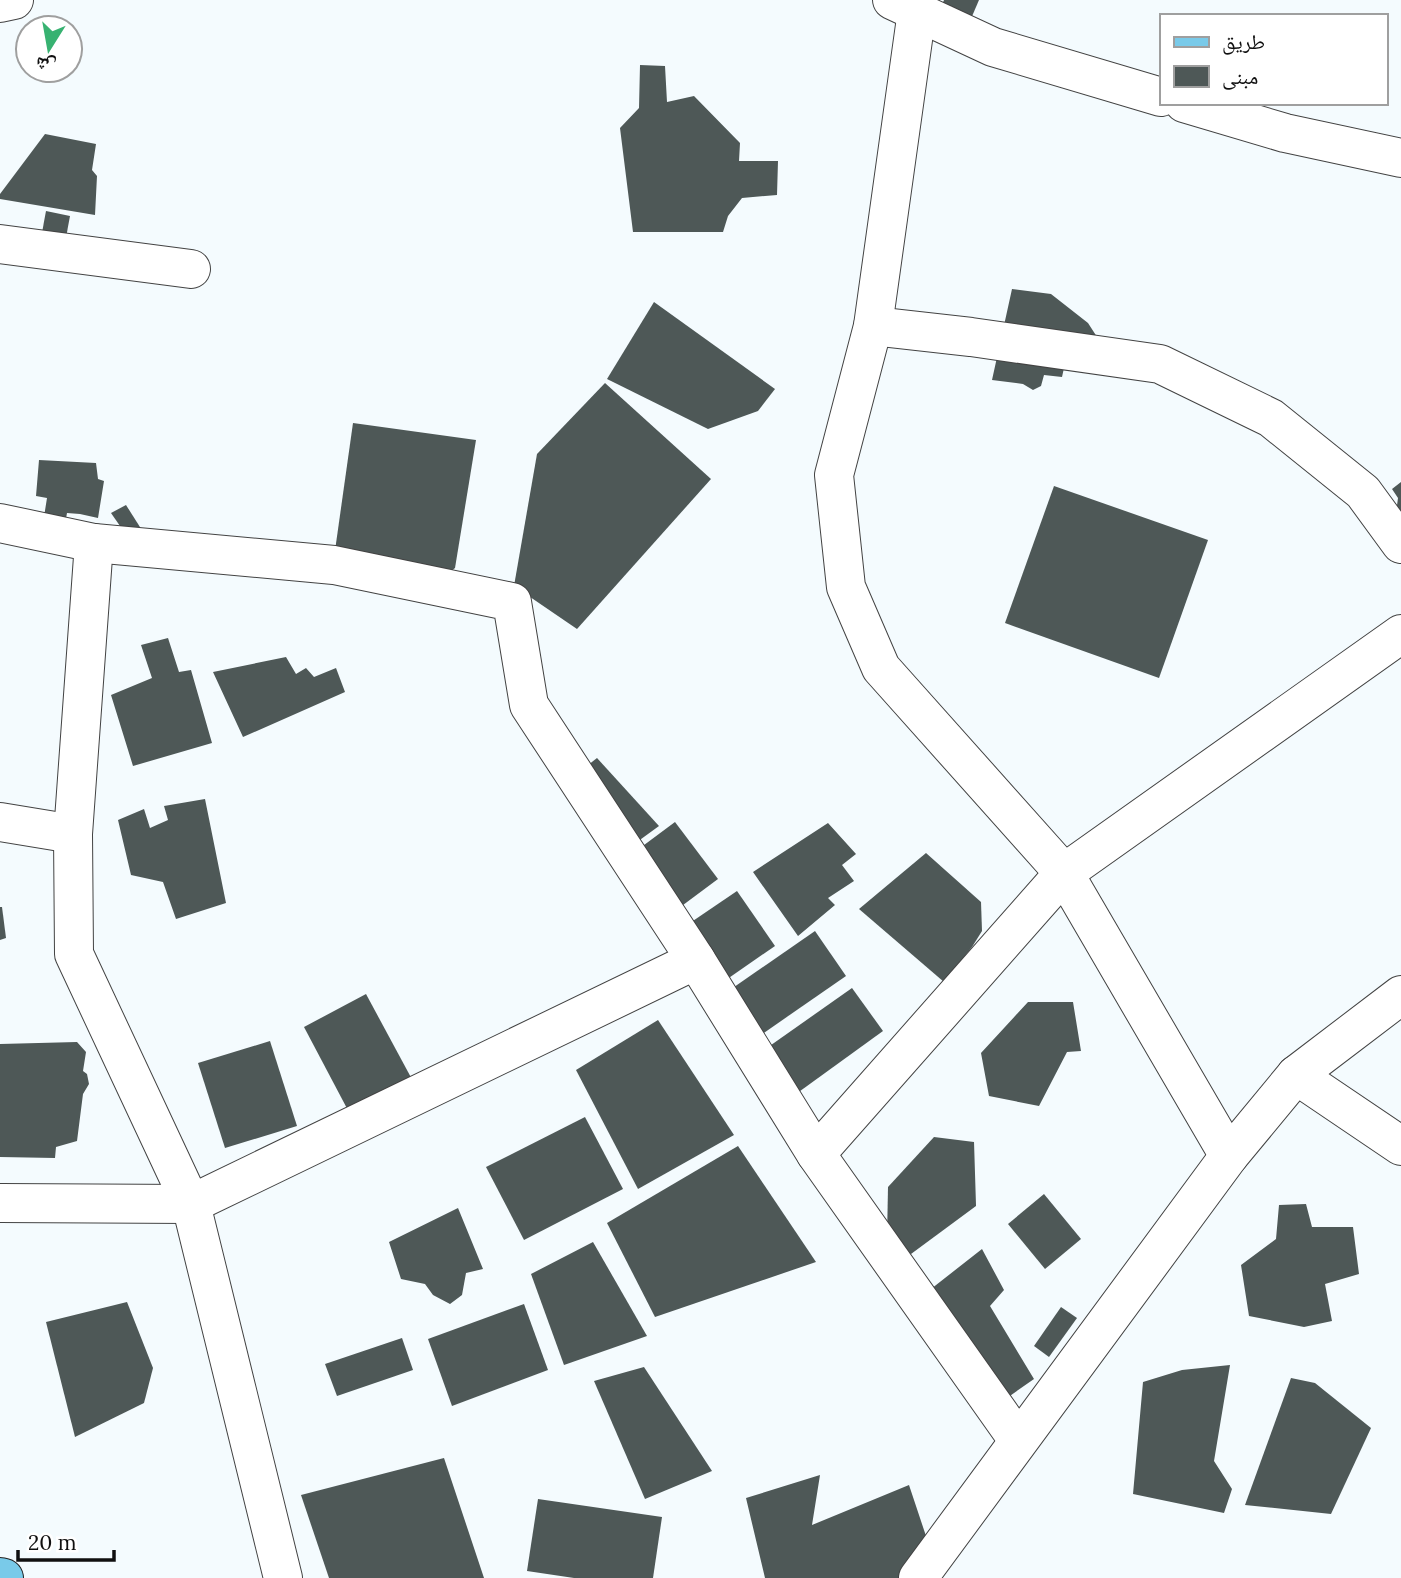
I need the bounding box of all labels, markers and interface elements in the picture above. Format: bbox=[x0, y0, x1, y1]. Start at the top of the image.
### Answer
north arrow bbox=[14, 14, 84, 84]
legend bbox=[1160, 14, 1387, 105]
text: طريق bbox=[1222, 28, 1265, 55]
text: ش bbox=[34, 52, 58, 79]
text: مبنى bbox=[1222, 63, 1258, 90]
scale bar bbox=[18, 1518, 114, 1562]
text: 20 m bbox=[28, 1529, 77, 1556]

